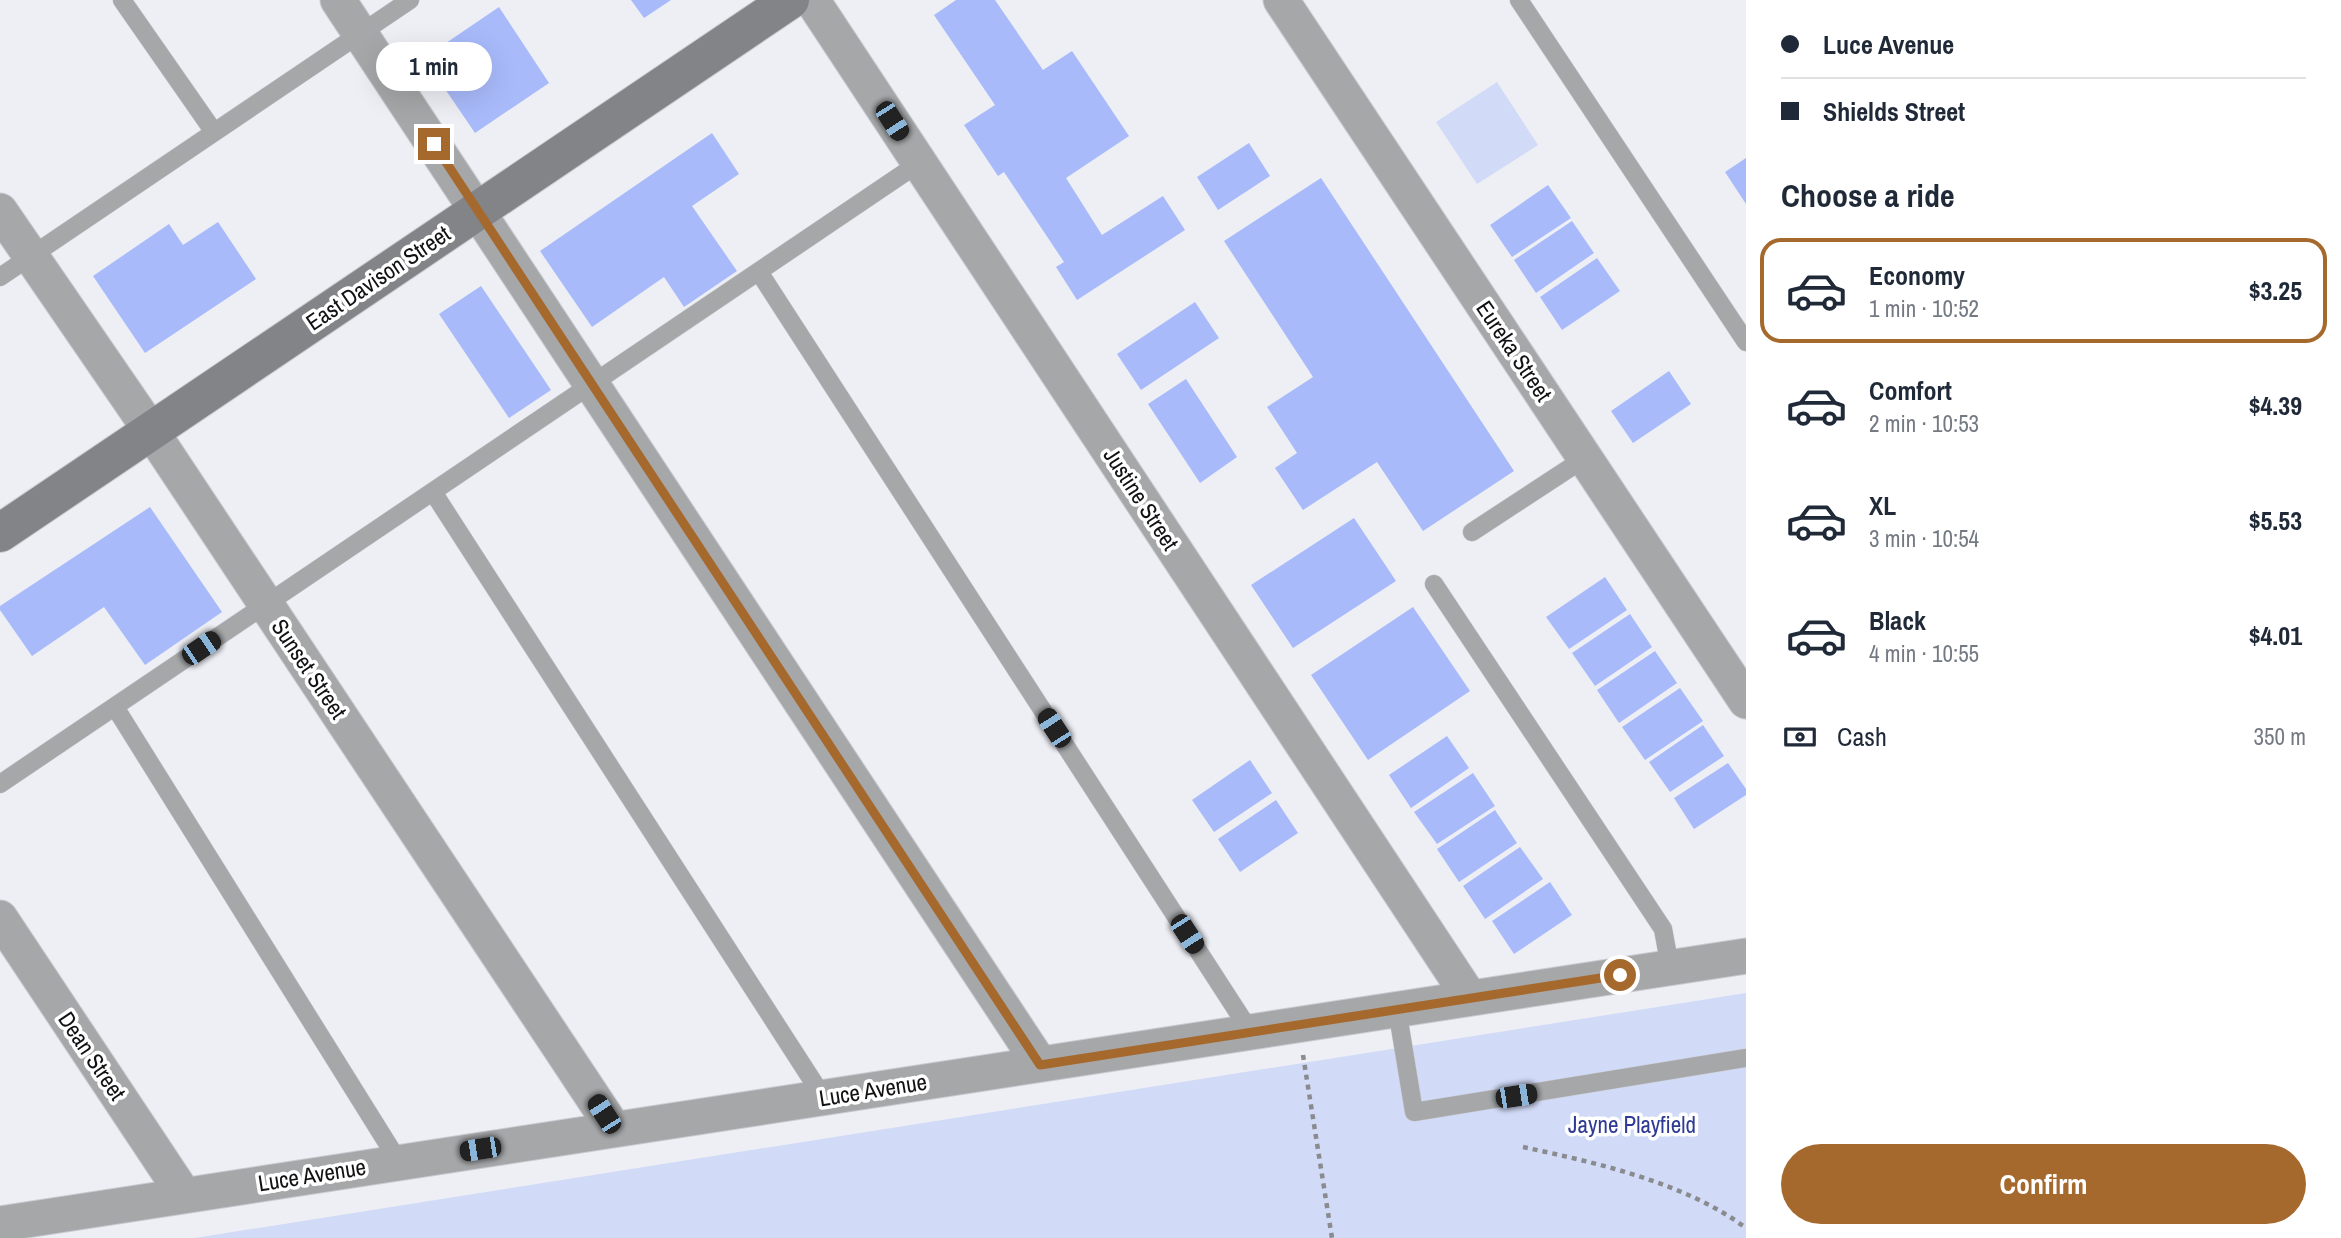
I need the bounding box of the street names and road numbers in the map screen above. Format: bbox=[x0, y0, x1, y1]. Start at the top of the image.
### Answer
street label: East Davison Street bbox=[300, 218, 456, 337]
street label: Eureka Street bbox=[1469, 294, 1560, 407]
street label: Justine Street bbox=[1097, 441, 1186, 556]
street label: Sunset Street bbox=[265, 613, 354, 725]
street label: Dean Street bbox=[51, 1005, 133, 1106]
street label: Luce Avenue bbox=[817, 1066, 929, 1113]
street label: Luce Avenue bbox=[256, 1151, 368, 1198]

